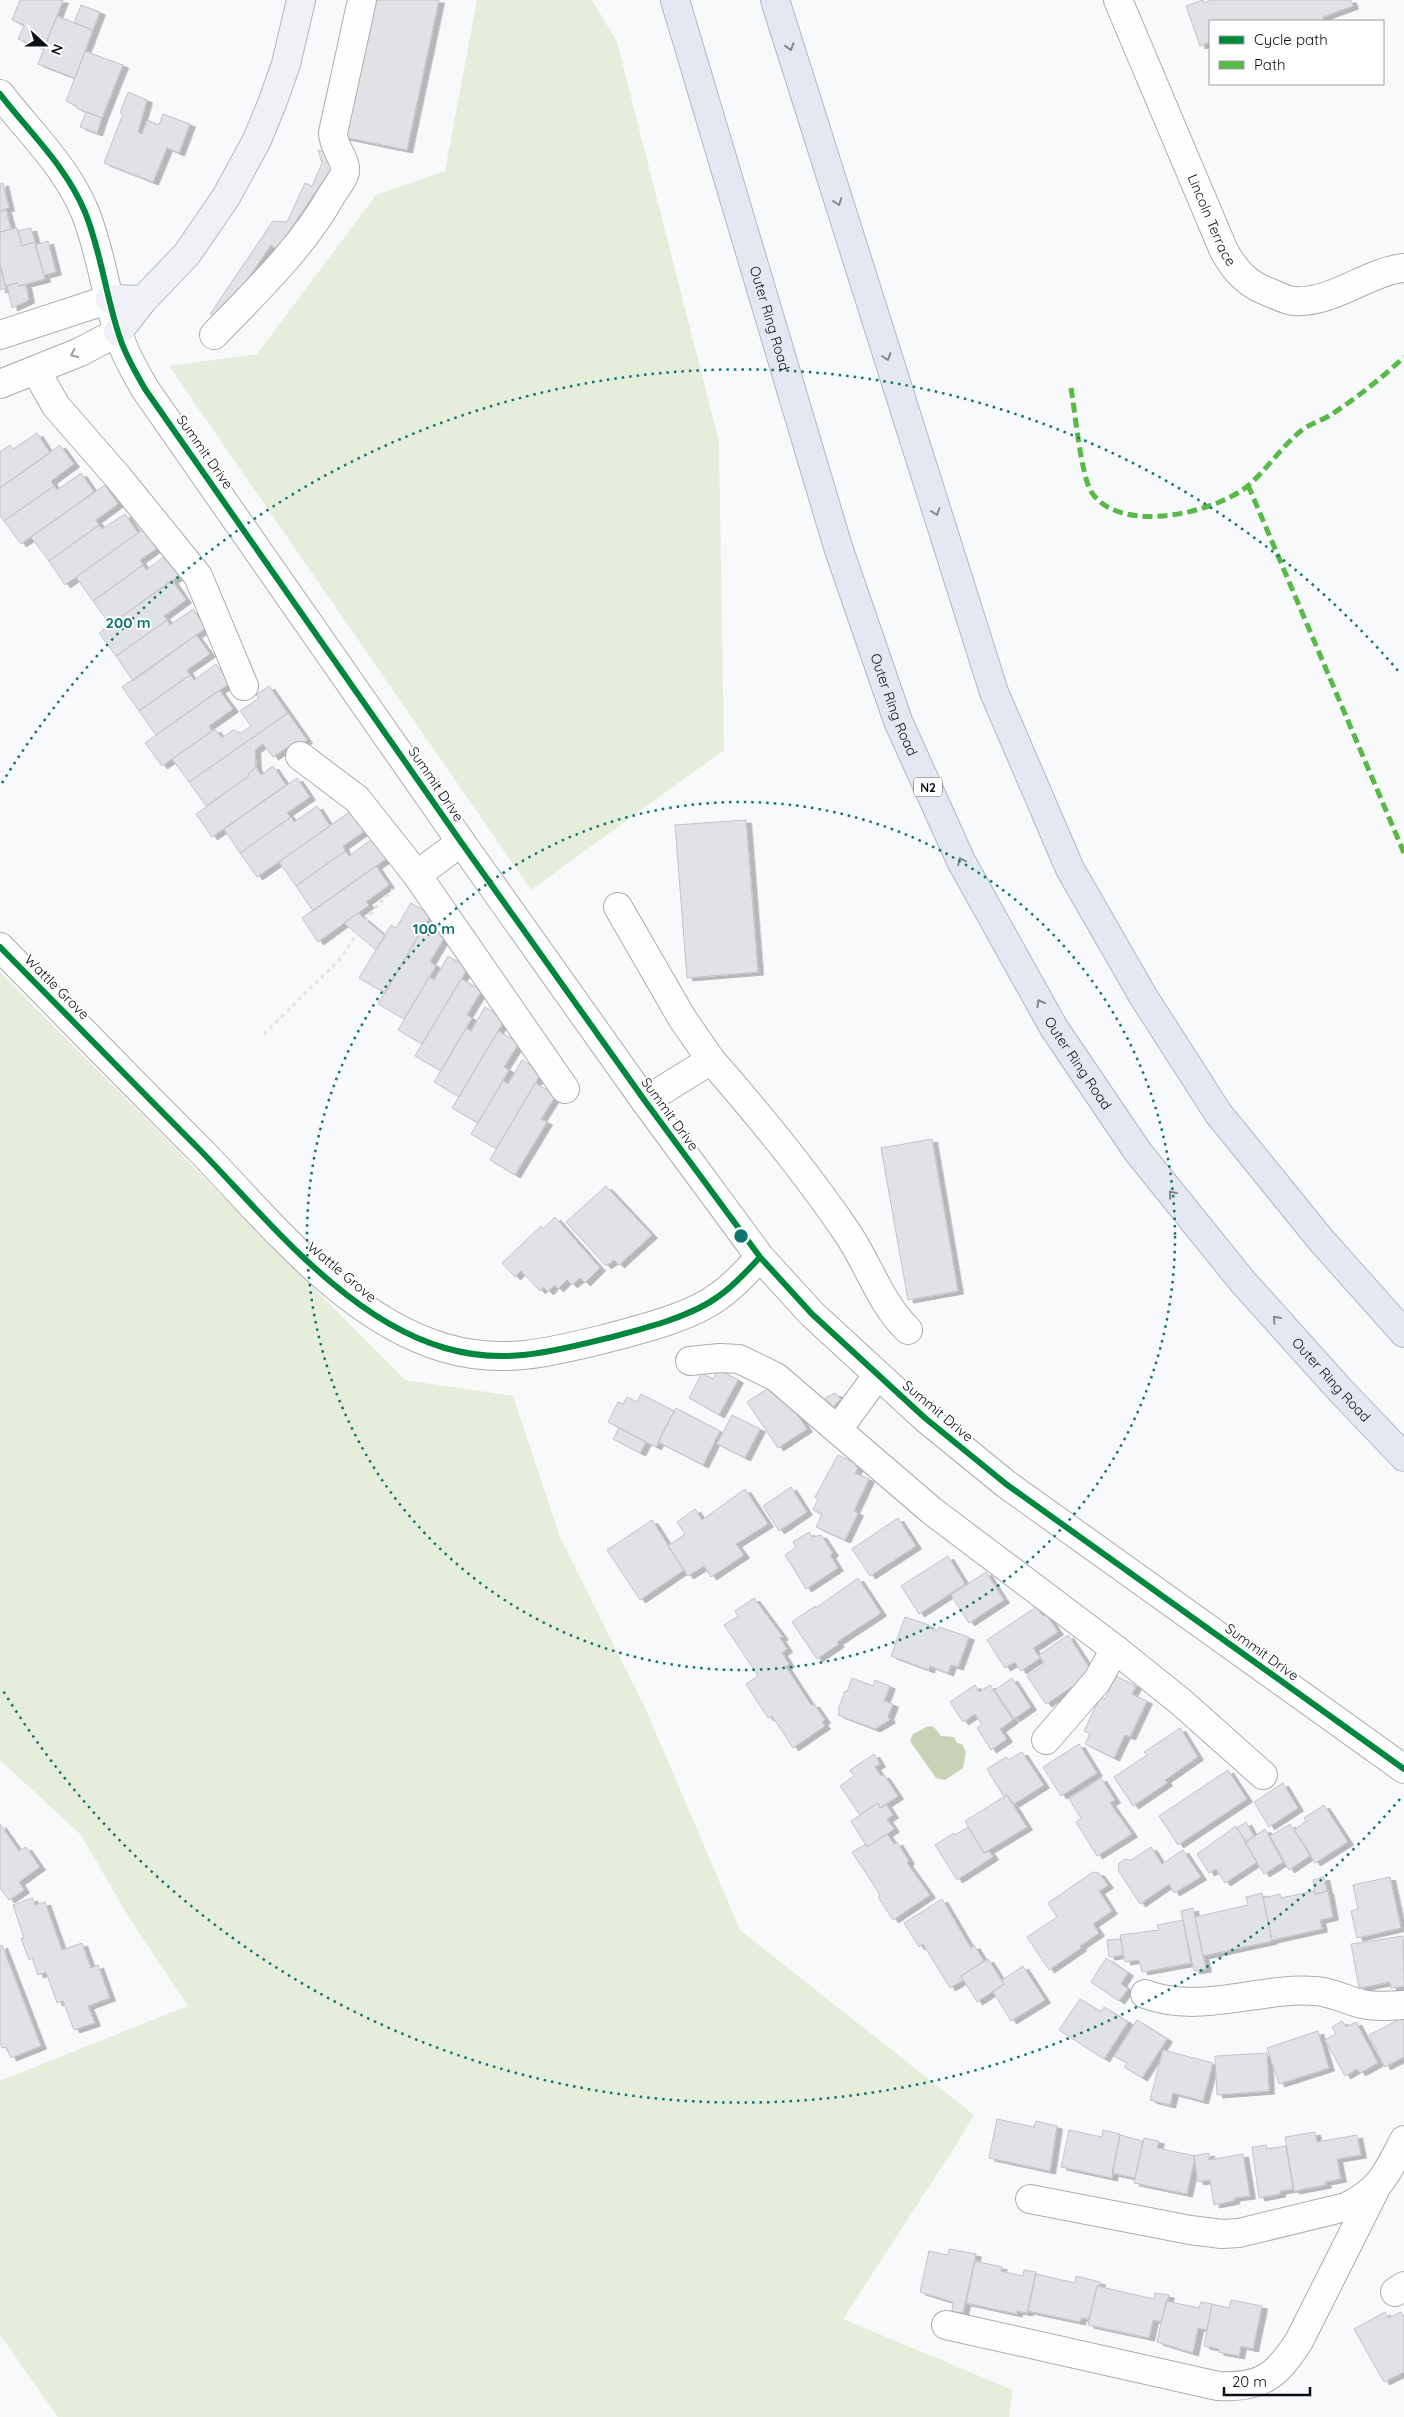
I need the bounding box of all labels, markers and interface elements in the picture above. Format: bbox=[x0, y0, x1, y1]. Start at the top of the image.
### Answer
north arrow bbox=[20, 20, 70, 70]
legend bbox=[1209, 20, 1384, 85]
text: Cycle path bbox=[1254, 30, 1328, 49]
text: N bbox=[47, 42, 67, 58]
one-way arrow bbox=[784, 42, 794, 50]
text: Path bbox=[1254, 55, 1286, 74]
street label: Lincoln Terrace bbox=[1184, 171, 1240, 270]
one-way arrow bbox=[832, 197, 842, 206]
street label: Outer Ring Road bbox=[746, 264, 794, 373]
one-way arrow bbox=[70, 348, 79, 359]
one-way arrow bbox=[881, 352, 891, 360]
street label: Summit Drive bbox=[173, 411, 237, 493]
one-way arrow bbox=[931, 507, 941, 515]
text: 200 m bbox=[106, 613, 151, 632]
street label: Outer Ring Road bbox=[866, 651, 922, 759]
street label: Summit Drive bbox=[404, 743, 468, 825]
road number: N2 bbox=[914, 778, 942, 796]
one-way arrow bbox=[957, 857, 967, 866]
text: 100 m bbox=[413, 919, 455, 938]
street label: Wattle Grove bbox=[21, 951, 93, 1023]
one-way arrow bbox=[1036, 999, 1046, 1008]
street label: Outer Ring Road bbox=[1040, 1013, 1116, 1113]
street label: Summit Drive bbox=[637, 1074, 703, 1154]
one-way arrow bbox=[1169, 1191, 1177, 1200]
centre of rings bbox=[732, 1227, 750, 1245]
street label: Wattle Grove bbox=[304, 1238, 380, 1306]
one-way arrow bbox=[1273, 1315, 1282, 1324]
street label: Outer Ring Road bbox=[1288, 1334, 1375, 1426]
street label: Summit Drive bbox=[899, 1376, 977, 1446]
street label: Summit Drive bbox=[1222, 1619, 1302, 1685]
scale bar bbox=[1224, 2364, 1310, 2396]
text: 20 m bbox=[1232, 2372, 1267, 2391]

